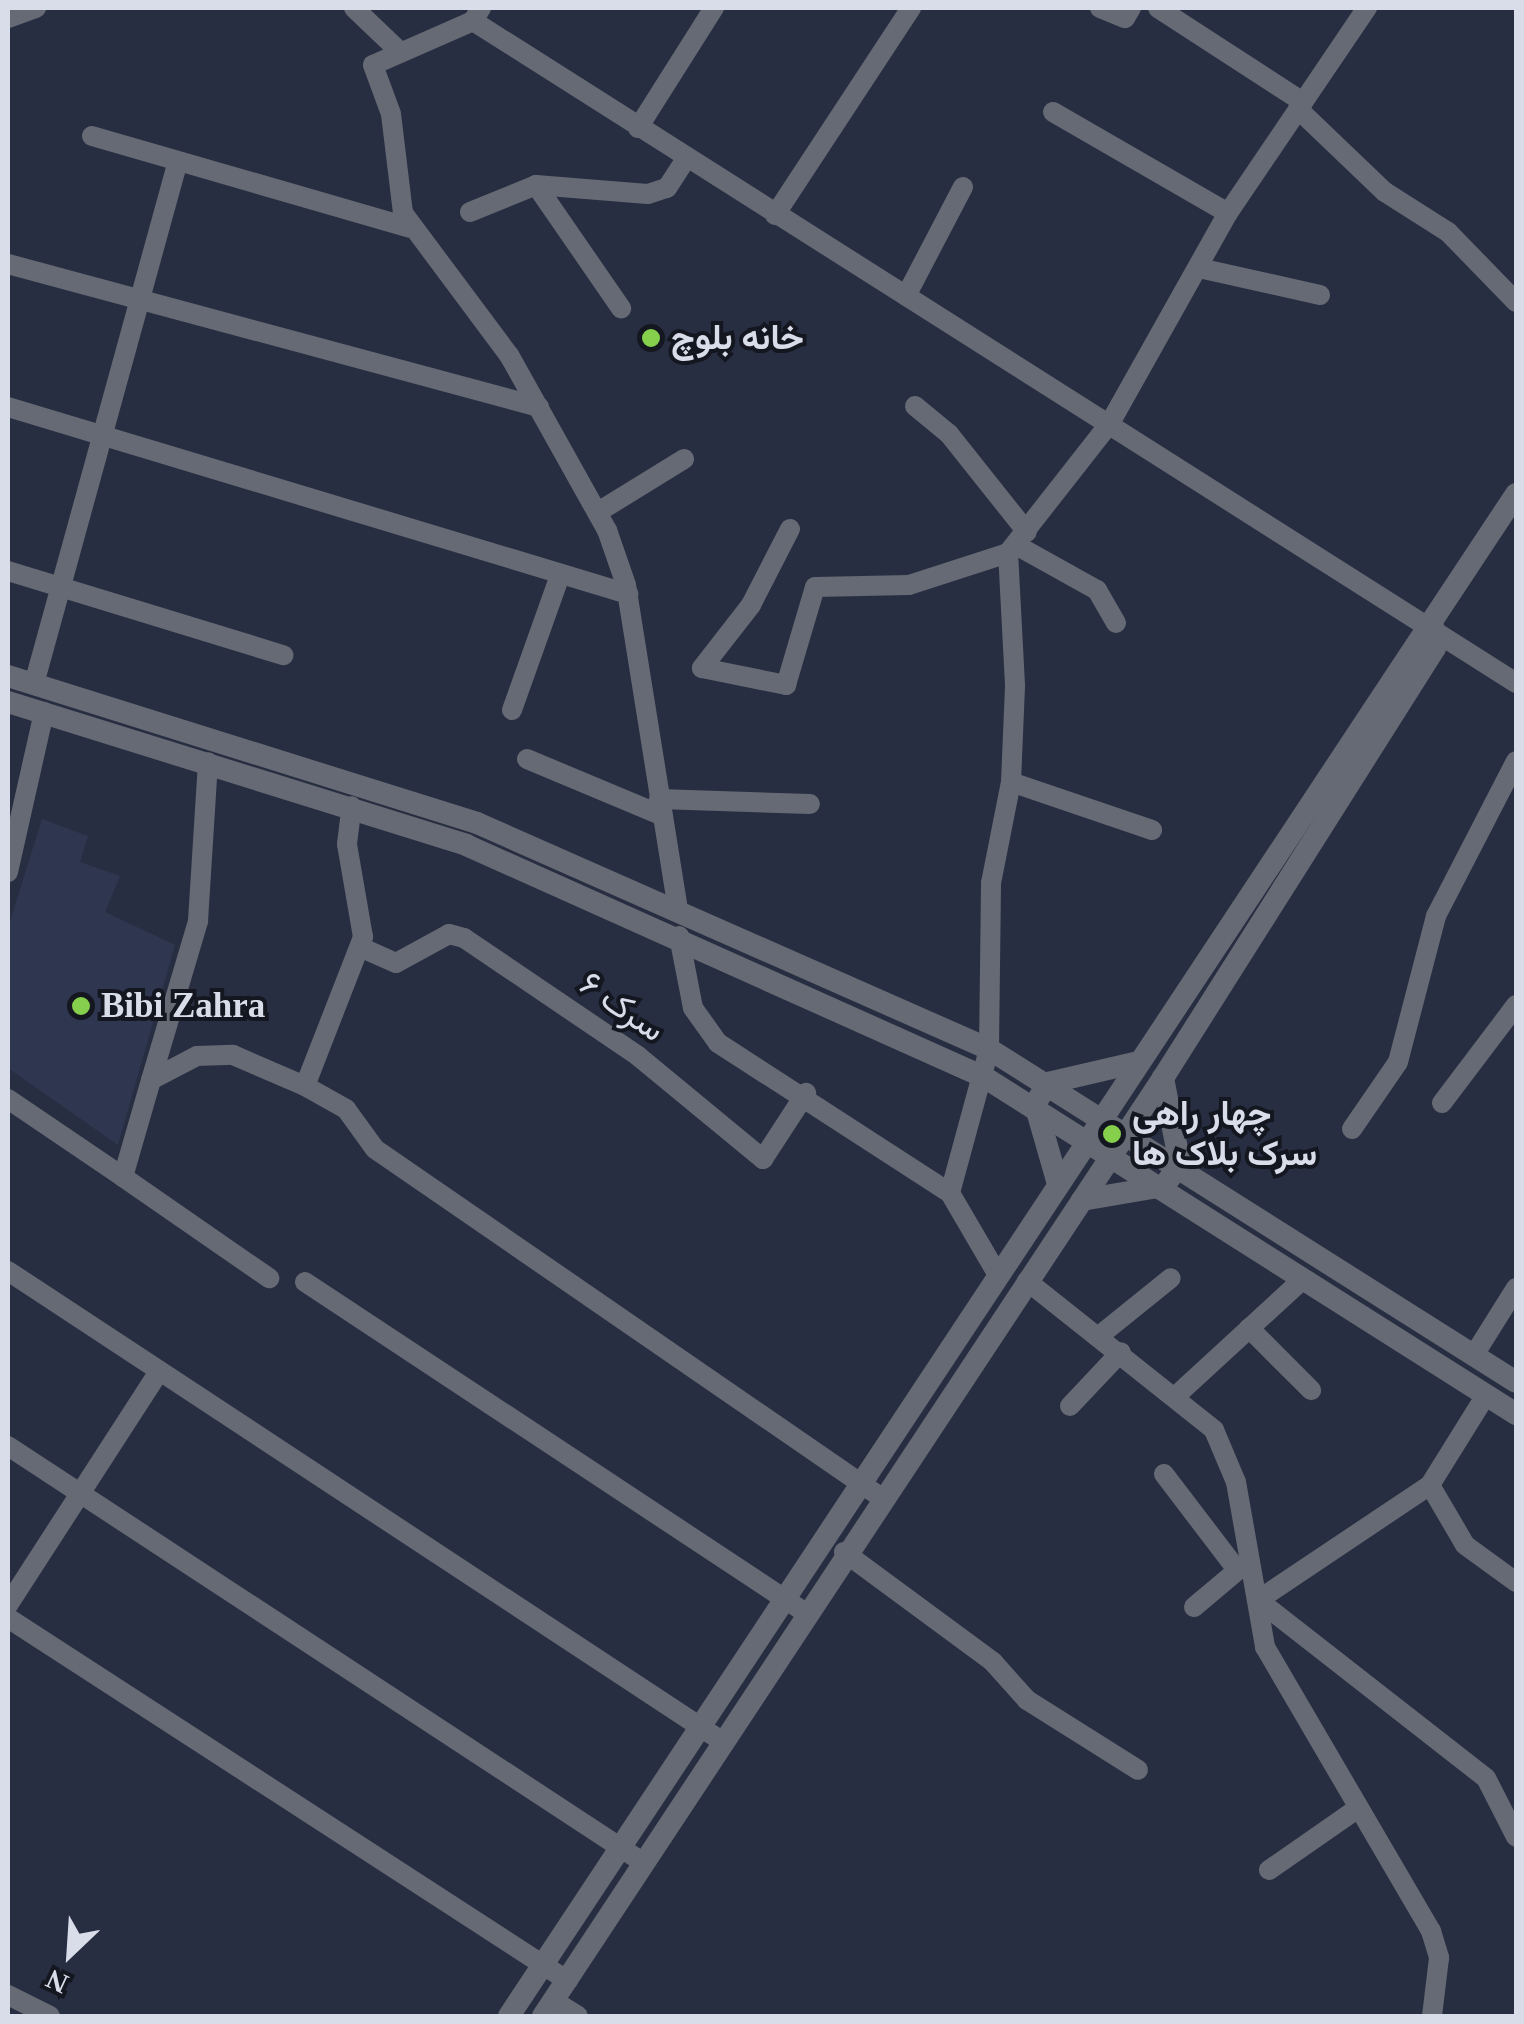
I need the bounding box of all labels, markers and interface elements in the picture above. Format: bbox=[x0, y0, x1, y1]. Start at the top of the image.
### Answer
place label: خانه بلوچ bbox=[671, 317, 804, 359]
marker: خانه بلوچ bbox=[640, 327, 662, 349]
street label: سرک ۶ bbox=[571, 963, 673, 1051]
place label: Bibi Zahra bbox=[101, 985, 265, 1027]
marker: Bibi Zahra bbox=[70, 995, 92, 1017]
place label: چهار راهی سرک بلاک ها bbox=[1132, 1093, 1317, 1175]
marker: چهار راهی سرک بلاک ها bbox=[1101, 1123, 1123, 1145]
north arrow bbox=[20, 1904, 120, 2004]
text: N bbox=[41, 1963, 73, 2000]

